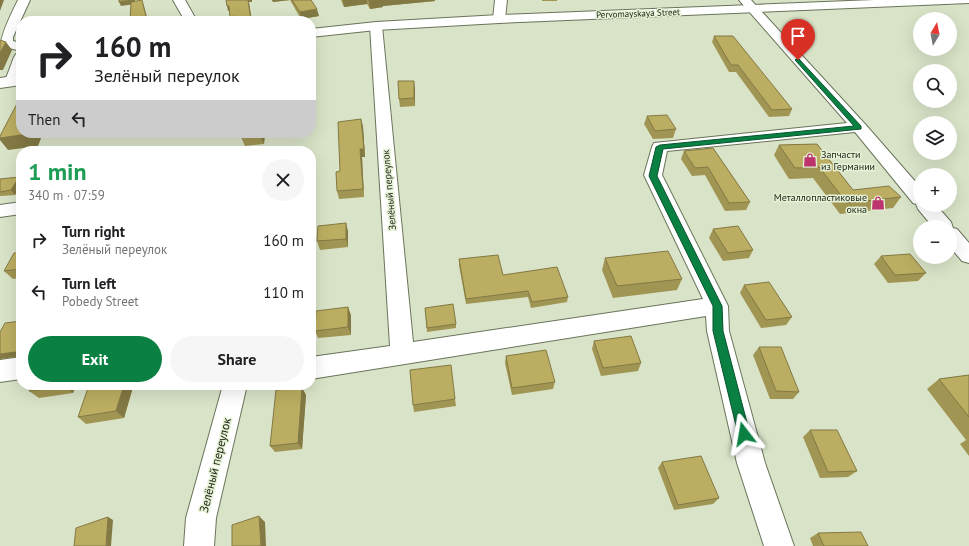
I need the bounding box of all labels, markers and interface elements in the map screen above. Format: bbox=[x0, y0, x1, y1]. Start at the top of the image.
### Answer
street label: Pervomayskaya Street bbox=[596, 6, 680, 20]
north arrow bbox=[913, 12, 957, 56]
map controls bbox=[913, 12, 957, 264]
pin bbox=[781, 19, 815, 60]
icon: arrive bbox=[787, 25, 809, 47]
text: 160 m bbox=[94, 28, 171, 65]
icon: right bbox=[28, 32, 80, 84]
text: Зелёный переулок bbox=[94, 64, 240, 87]
button: search bbox=[913, 64, 957, 108]
icon: left bbox=[68, 108, 90, 130]
text: Then bbox=[28, 110, 60, 129]
button: layers bbox=[913, 116, 957, 160]
place label: Запчасти из Германии bbox=[821, 148, 875, 173]
street label: Зелёный переулок bbox=[379, 149, 399, 231]
shop icon: Запчасти из Германии bbox=[802, 152, 818, 168]
text: 1 min bbox=[28, 156, 87, 187]
button: close bbox=[262, 159, 304, 201]
button: + bbox=[913, 168, 957, 212]
text: 340 m · 07:59 bbox=[28, 187, 105, 204]
place label: Металлопластиковые окна bbox=[774, 191, 867, 216]
shop icon: Металлопластиковые окна bbox=[870, 195, 886, 211]
button: − bbox=[913, 220, 957, 264]
text: Turn right bbox=[62, 222, 125, 241]
icon: right bbox=[28, 229, 50, 251]
text: 160 m bbox=[263, 231, 304, 250]
text: Зелёный переулок bbox=[62, 241, 167, 258]
text: Turn left bbox=[62, 274, 116, 293]
icon: left bbox=[28, 281, 50, 303]
text: 110 m bbox=[263, 283, 304, 302]
text: Pobedy Street bbox=[62, 293, 139, 310]
button: Exit bbox=[28, 336, 162, 382]
button: Share bbox=[170, 336, 304, 382]
position arrow bbox=[723, 413, 765, 455]
street label: Зелёный переулок bbox=[196, 416, 234, 514]

